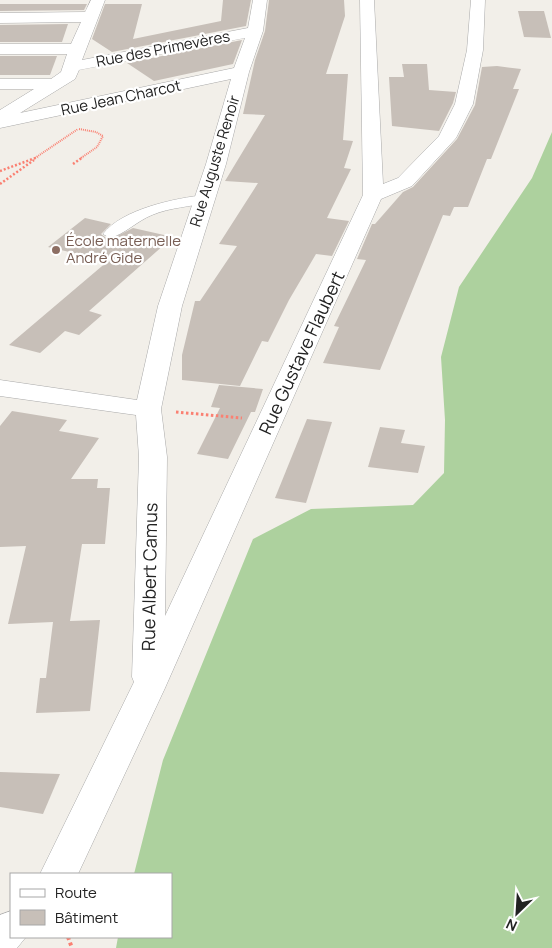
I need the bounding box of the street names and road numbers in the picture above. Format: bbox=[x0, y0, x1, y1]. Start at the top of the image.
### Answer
street label: Rue des Primevères bbox=[94, 25, 232, 72]
street label: Rue Jean Charcot bbox=[59, 75, 183, 120]
street label: Rue Auguste Renoir bbox=[185, 92, 245, 229]
street label: Rue Gustave Flaubert bbox=[253, 267, 349, 438]
street label: Rue Albert Camus bbox=[136, 503, 162, 651]

